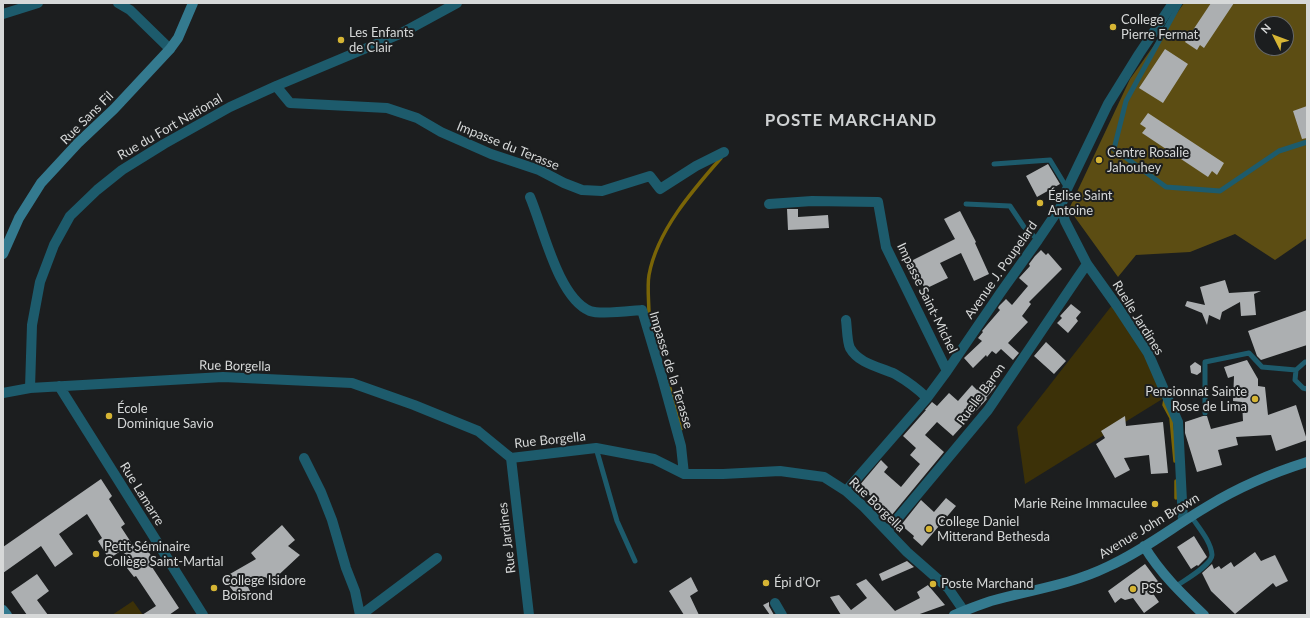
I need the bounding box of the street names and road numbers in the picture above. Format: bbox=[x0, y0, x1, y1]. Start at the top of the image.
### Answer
street label: Rue Sans Fil bbox=[57, 88, 117, 148]
street label: Rue du Fort National bbox=[115, 91, 225, 163]
street label: Impasse du Terasse bbox=[454, 118, 562, 174]
street label: Avenue J. Poupelard bbox=[961, 218, 1041, 322]
street label: Impasse Saint-Michel bbox=[893, 240, 961, 356]
street label: Ruelle Jardines bbox=[1109, 278, 1167, 358]
street label: Impasse de la Terasse bbox=[646, 309, 696, 431]
street label: Rue Borgella bbox=[199, 358, 271, 374]
street label: Ruelle Baron bbox=[953, 360, 1009, 428]
street label: Rue Borgella bbox=[514, 428, 586, 452]
street label: Rue Lamarre bbox=[116, 459, 168, 529]
street label: Rue Borgella bbox=[846, 474, 908, 536]
street label: Avenue John Brown bbox=[1096, 490, 1202, 562]
street label: Rue Jardines bbox=[495, 501, 519, 575]

